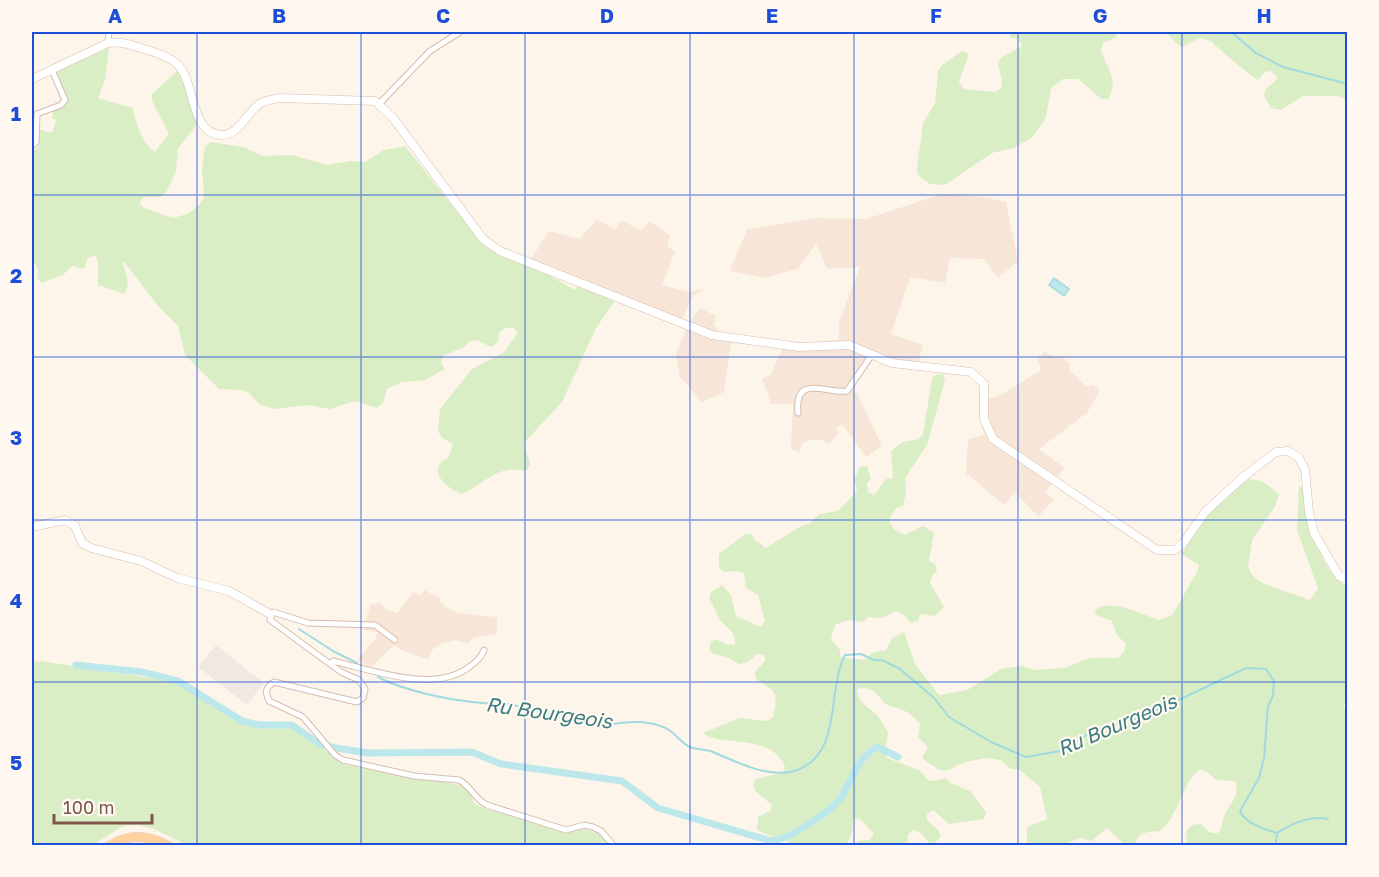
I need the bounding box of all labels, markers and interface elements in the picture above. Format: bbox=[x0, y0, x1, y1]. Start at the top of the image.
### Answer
text: A bbox=[108, 3, 122, 27]
text: B bbox=[272, 3, 286, 27]
text: C bbox=[436, 3, 450, 27]
text: D bbox=[600, 3, 614, 27]
text: E bbox=[766, 3, 778, 27]
text: F bbox=[930, 3, 942, 27]
text: G bbox=[1093, 3, 1107, 27]
text: H bbox=[1256, 3, 1272, 27]
text: 1 bbox=[11, 101, 21, 125]
text: 2 bbox=[10, 263, 22, 287]
text: 3 bbox=[10, 425, 22, 449]
text: 4 bbox=[10, 588, 22, 612]
water label: Ru Bourgeois bbox=[1053, 688, 1182, 761]
water label: Ru Bourgeois bbox=[484, 691, 615, 734]
text: 5 bbox=[10, 750, 22, 774]
scale bar bbox=[54, 787, 152, 825]
text: 100 m bbox=[63, 796, 114, 818]

